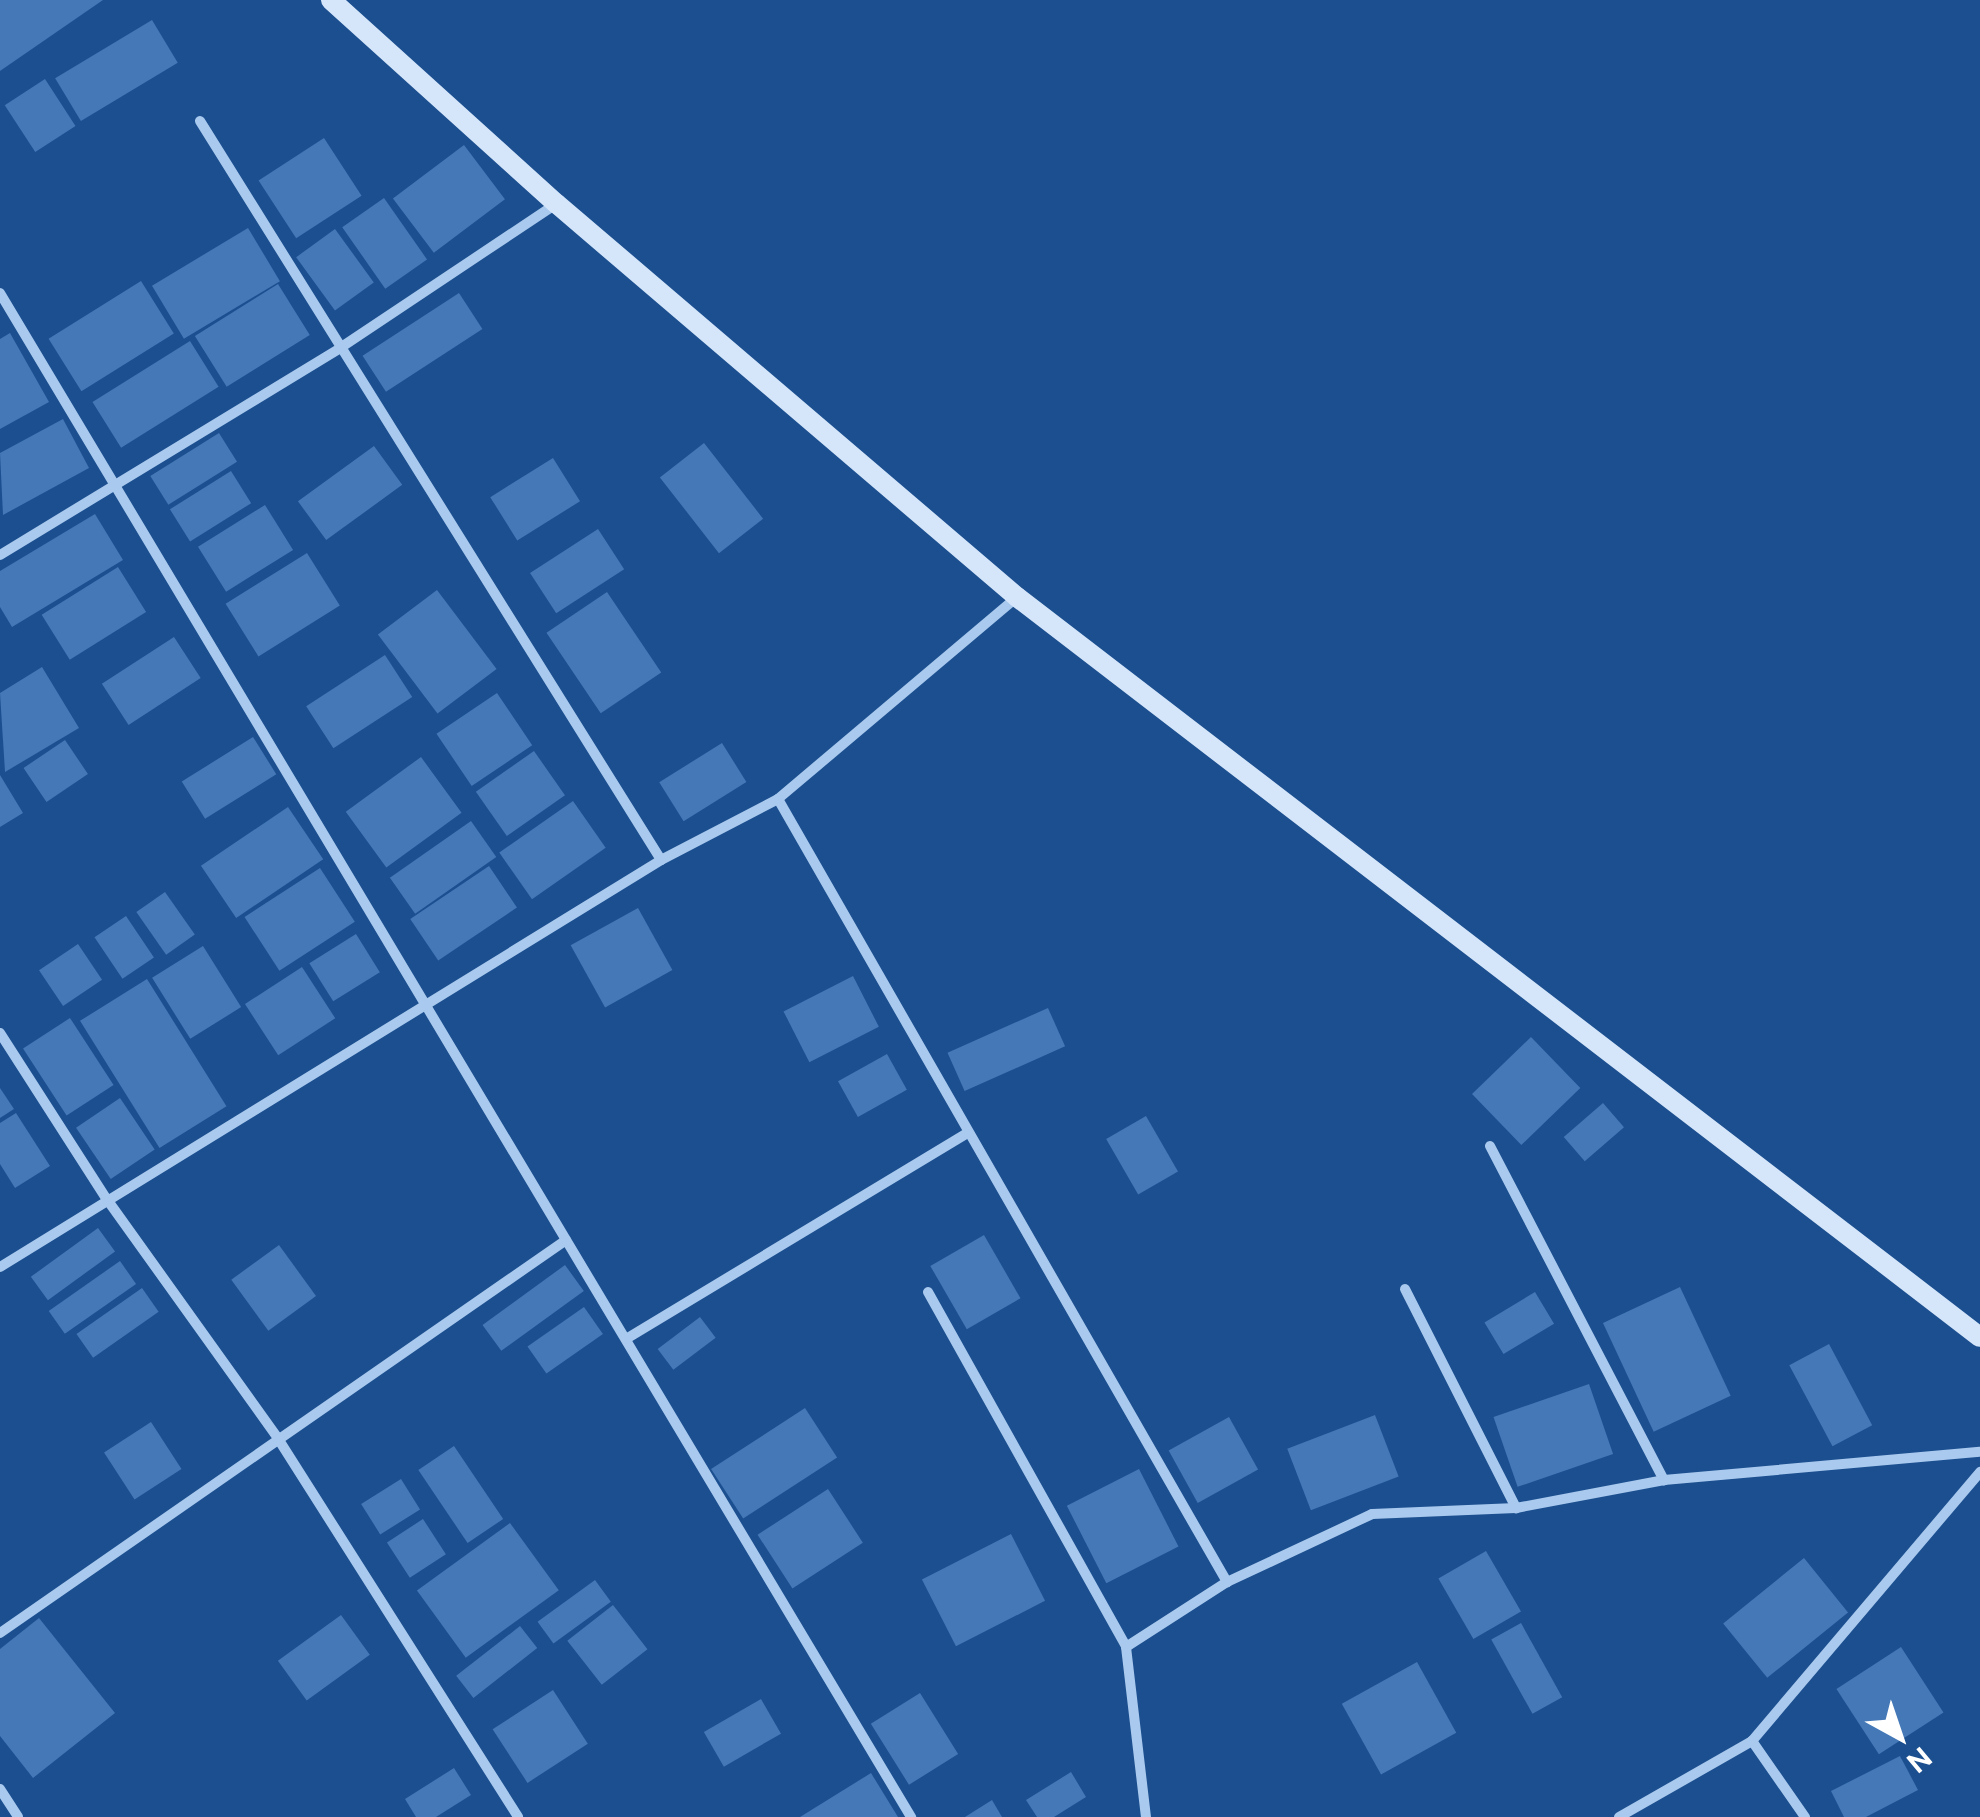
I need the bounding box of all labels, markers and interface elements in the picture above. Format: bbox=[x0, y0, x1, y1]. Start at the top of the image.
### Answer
north arrow bbox=[1850, 1687, 1950, 1787]
text: N bbox=[1901, 1741, 1939, 1780]

